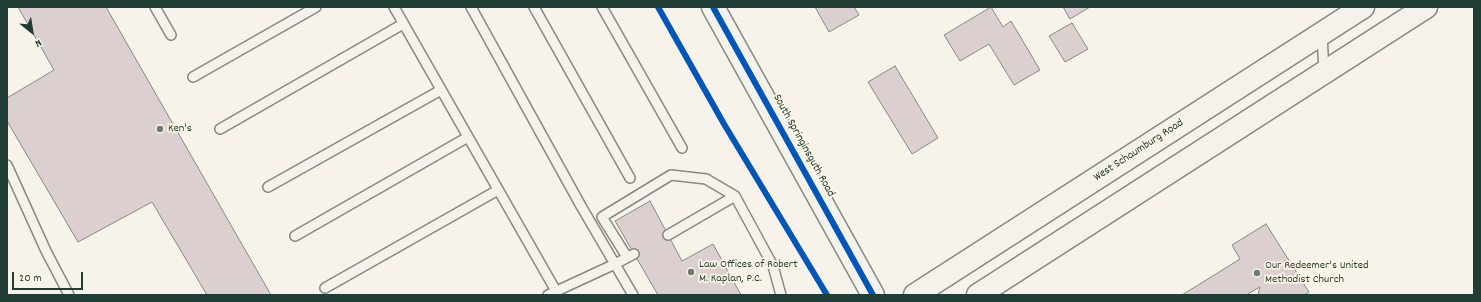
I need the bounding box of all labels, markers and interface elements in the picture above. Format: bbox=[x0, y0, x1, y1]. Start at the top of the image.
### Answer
north arrow bbox=[12, 12, 52, 52]
text: N bbox=[32, 34, 44, 51]
street label: South Springinsguth Road bbox=[769, 92, 837, 200]
street label: West Schaumburg Road bbox=[1091, 117, 1187, 185]
place label: Ken's bbox=[168, 122, 192, 136]
marker: Ken's bbox=[155, 124, 165, 134]
place label: Law Offices of Robert M. Kaplan, P.C. bbox=[699, 258, 798, 286]
place label: Our Redeemer's United Methodist Church bbox=[1265, 259, 1369, 287]
scale bar bbox=[14, 264, 85, 290]
marker: Law Offices of Robert M. Kaplan, P.C. bbox=[686, 267, 696, 277]
marker: Our Redeemer's United Methodist Church bbox=[1252, 268, 1262, 278]
text: 20 m bbox=[19, 270, 42, 287]

